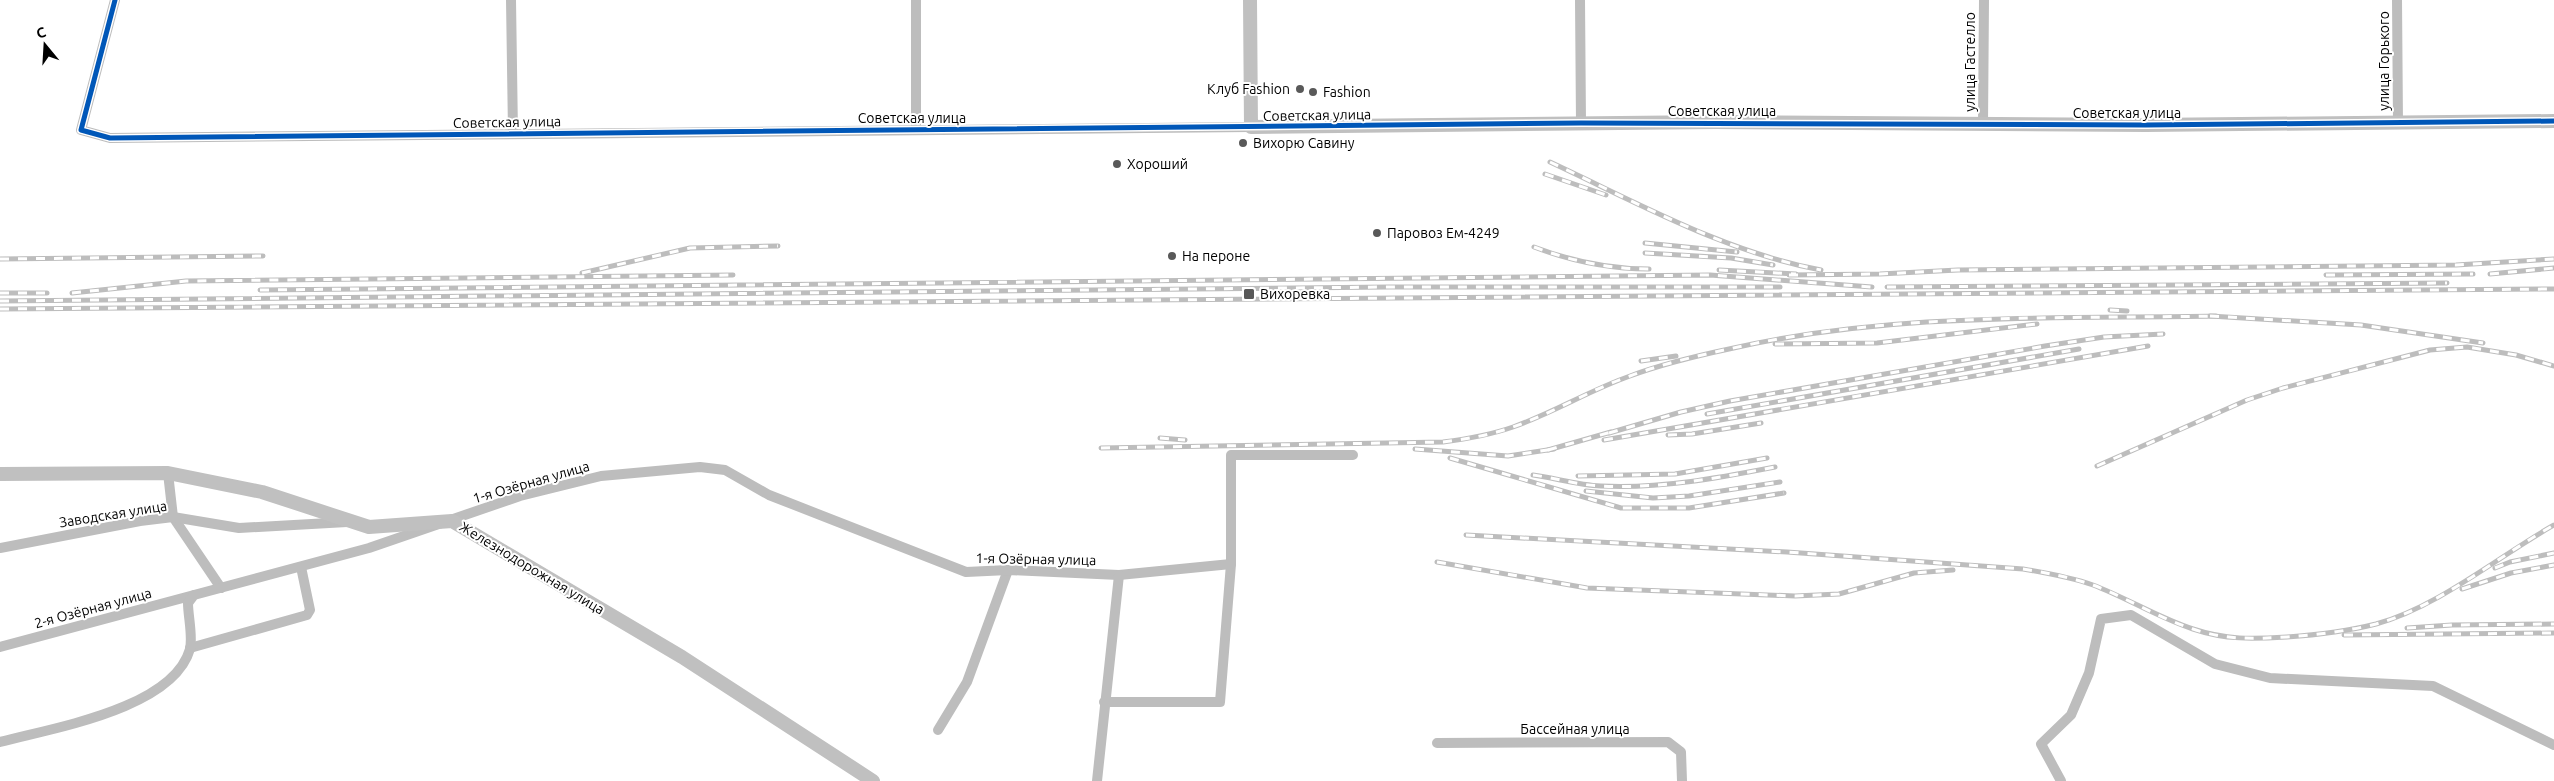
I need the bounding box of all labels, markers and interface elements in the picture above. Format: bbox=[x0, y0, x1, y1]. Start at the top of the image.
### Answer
street label: улица Горького bbox=[2376, 11, 2392, 111]
street label: улица Гастелло bbox=[1962, 12, 1978, 112]
north arrow bbox=[20, 20, 70, 70]
text: С bbox=[34, 24, 48, 42]
place label: Клуб Fashion bbox=[1207, 81, 1290, 97]
marker: Клуб Fashion bbox=[1294, 83, 1306, 95]
place label: Fashion bbox=[1323, 84, 1371, 100]
marker: Fashion bbox=[1307, 86, 1319, 98]
street label: Советская улица bbox=[1668, 103, 1776, 119]
street label: Советская улица bbox=[2073, 105, 2181, 121]
street label: Советская улица bbox=[1263, 106, 1371, 124]
street label: Советская улица bbox=[858, 110, 966, 126]
street label: Советская улица bbox=[453, 113, 561, 131]
place label: Вихорю Савину bbox=[1253, 135, 1355, 151]
marker: Вихорю Савину bbox=[1237, 137, 1249, 149]
place label: Хороший bbox=[1127, 156, 1188, 172]
marker: Хороший bbox=[1111, 158, 1123, 170]
place label: Паровоз Ем-4249 bbox=[1387, 225, 1500, 241]
marker: Паровоз Ем-4249 bbox=[1371, 227, 1383, 239]
place label: На пероне bbox=[1182, 248, 1250, 264]
marker: На пероне bbox=[1166, 250, 1178, 262]
place label: Вихоревка bbox=[1260, 286, 1330, 302]
marker: Вихоревка bbox=[1242, 287, 1256, 301]
street label: 1-я Озёрная улица bbox=[471, 458, 591, 506]
street label: Заводская улица bbox=[58, 498, 168, 530]
street label: Железнодорожная улица bbox=[457, 518, 607, 618]
street label: 1-я Озёрная улица bbox=[976, 550, 1096, 568]
street label: 2-я Озёрная улица bbox=[33, 585, 153, 631]
street label: Бассейная улица bbox=[1520, 721, 1630, 737]

